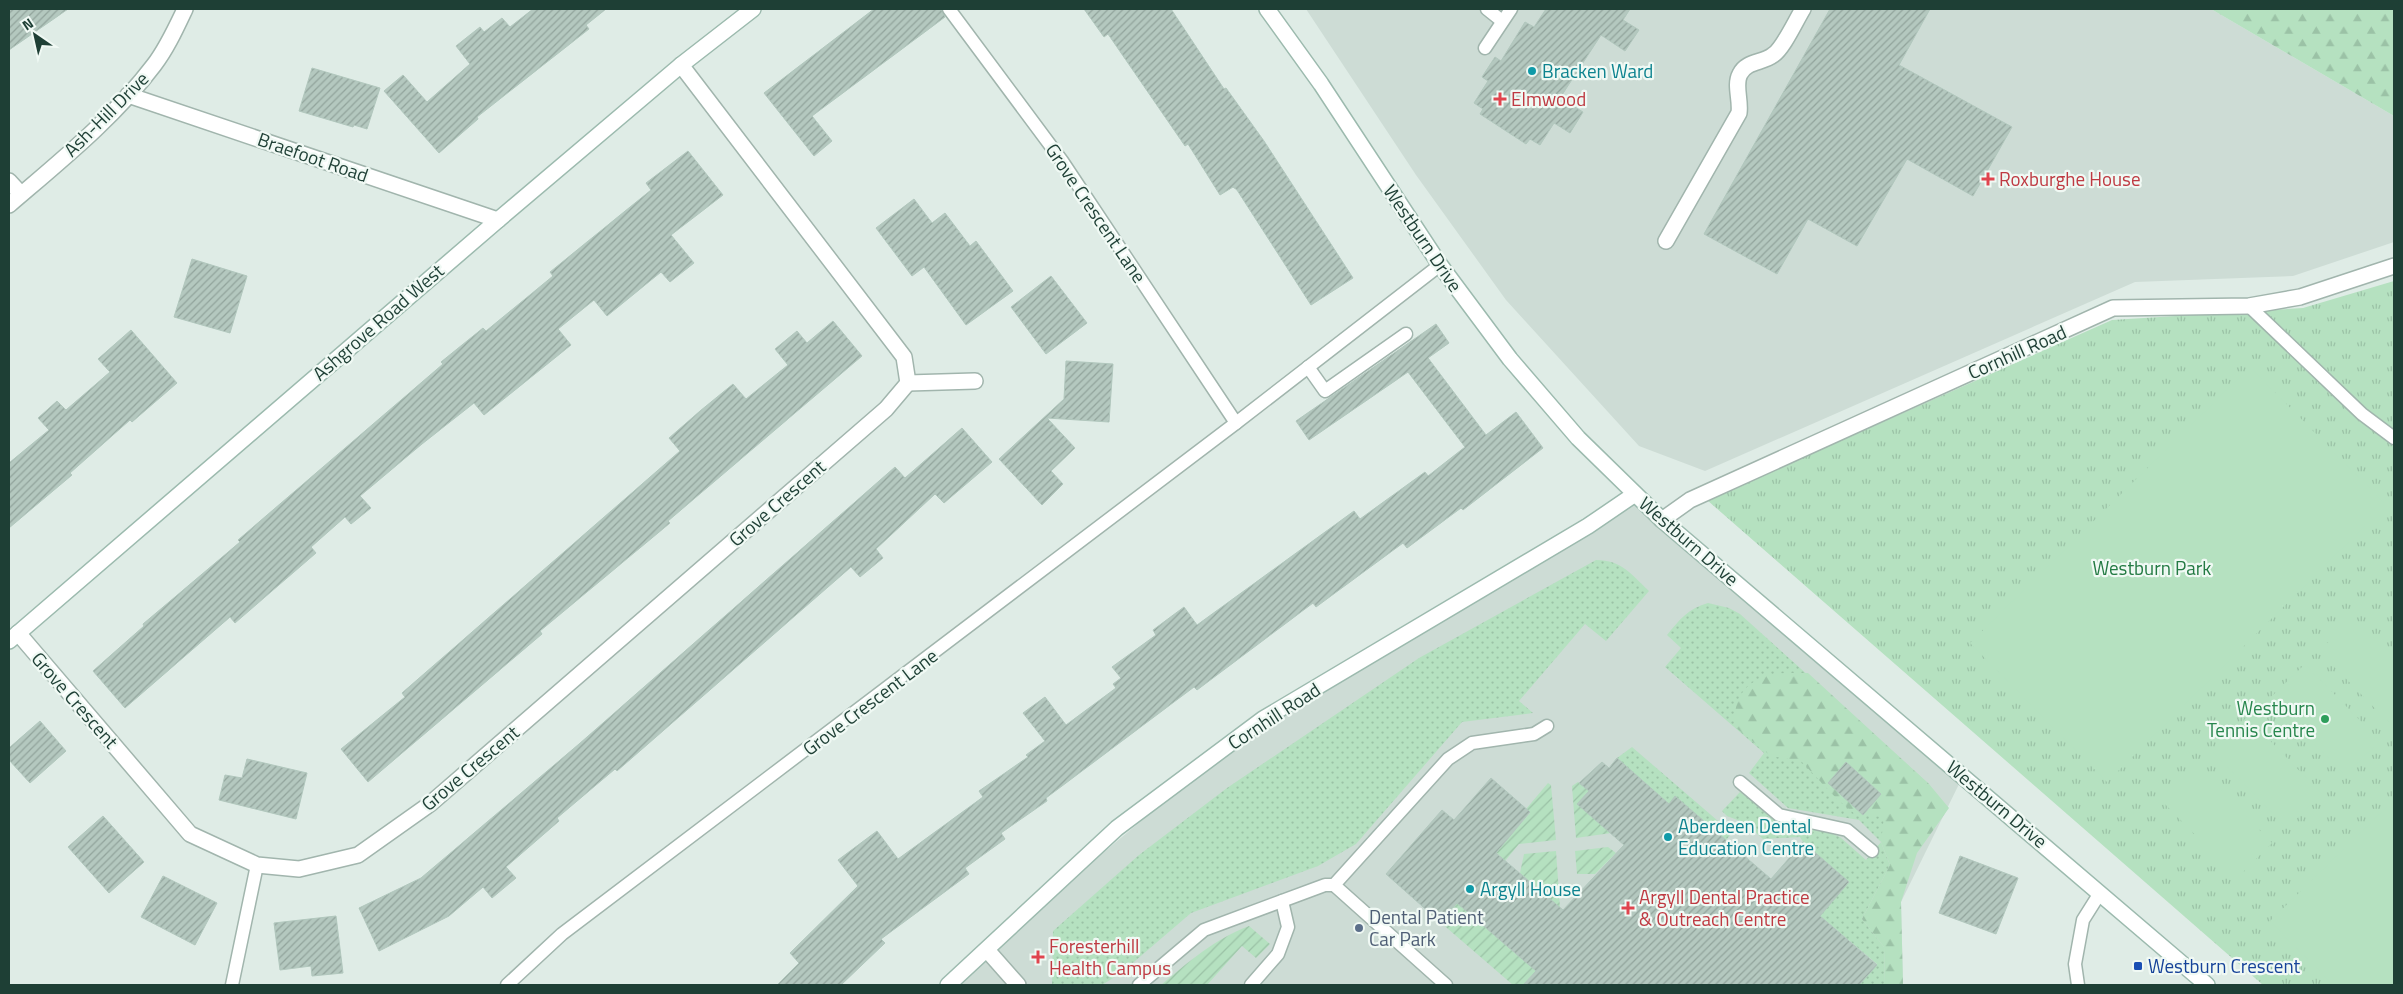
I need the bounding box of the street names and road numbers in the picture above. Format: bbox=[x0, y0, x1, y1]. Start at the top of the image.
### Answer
street label: Ash-Hill Drive bbox=[56, 64, 155, 163]
street label: Braefoot Road bbox=[254, 124, 372, 189]
street label: Grove Crescent Lane bbox=[1039, 137, 1154, 288]
street label: Westburn Drive bbox=[1377, 178, 1470, 297]
street label: Ashgrove Road West bbox=[306, 256, 450, 387]
street label: Cornhill Road bbox=[1963, 317, 2071, 386]
street label: Grove Crescent bbox=[722, 452, 832, 553]
street label: Westburn Drive bbox=[1633, 489, 1746, 592]
street label: Grove Crescent Lane bbox=[796, 641, 943, 762]
street label: Grove Crescent bbox=[25, 645, 126, 755]
street label: Cornhill Road bbox=[1222, 675, 1326, 756]
street label: Grove Crescent bbox=[414, 718, 525, 817]
street label: Westburn Drive bbox=[1940, 753, 2054, 855]

